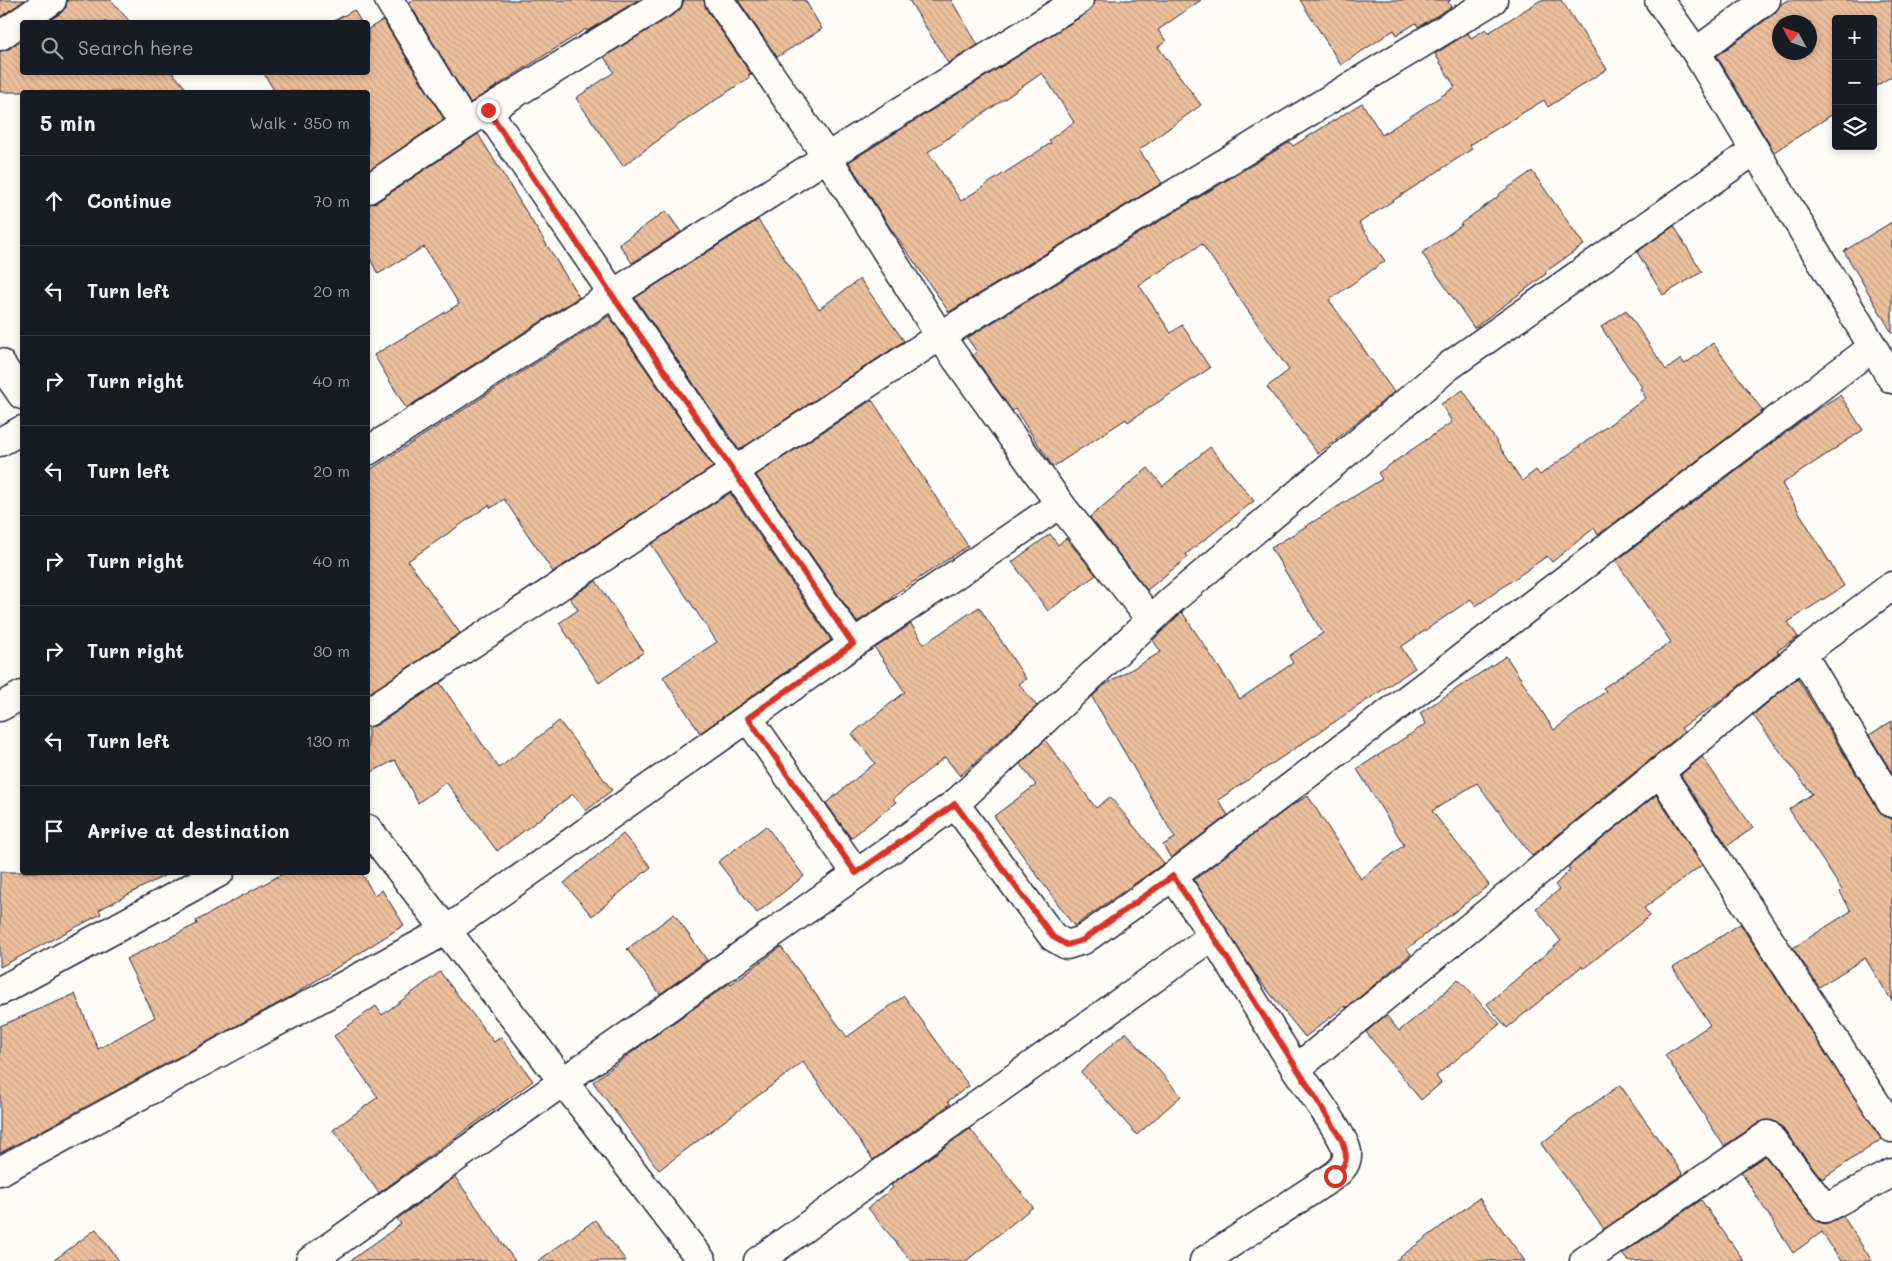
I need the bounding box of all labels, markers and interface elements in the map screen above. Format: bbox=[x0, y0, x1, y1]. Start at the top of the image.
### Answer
north arrow bbox=[1772, 15, 1817, 60]
map controls bbox=[1832, 15, 1877, 150]
button: + bbox=[1832, 15, 1877, 60]
search box bbox=[20, 20, 370, 75]
icon: search bbox=[38, 34, 66, 62]
text: Search here bbox=[78, 35, 194, 60]
button: − bbox=[1832, 60, 1877, 105]
route end bbox=[477, 99, 500, 122]
button: layers bbox=[1832, 105, 1877, 150]
text: 5 min bbox=[40, 109, 96, 136]
text: Walk · 350 m bbox=[250, 112, 350, 133]
icon: ahead bbox=[40, 187, 68, 215]
text: Continue bbox=[87, 188, 172, 213]
text: 70 m bbox=[313, 190, 350, 211]
icon: left bbox=[40, 277, 68, 305]
text: Turn left bbox=[87, 278, 170, 303]
text: 20 m bbox=[313, 280, 350, 301]
icon: right bbox=[40, 367, 68, 395]
text: Turn right bbox=[87, 368, 184, 393]
text: 40 m bbox=[313, 370, 350, 391]
icon: left bbox=[40, 457, 68, 485]
text: Turn left bbox=[87, 458, 170, 483]
text: 20 m bbox=[313, 460, 350, 481]
icon: right bbox=[40, 547, 68, 575]
text: Turn right bbox=[87, 548, 184, 573]
text: 40 m bbox=[313, 550, 350, 571]
icon: right bbox=[40, 637, 68, 665]
text: Turn right bbox=[87, 638, 184, 663]
text: 30 m bbox=[313, 640, 350, 661]
icon: left bbox=[40, 727, 68, 755]
text: Turn left bbox=[87, 728, 170, 753]
text: 130 m bbox=[306, 730, 350, 751]
icon: arrive bbox=[40, 817, 68, 845]
text: Arrive at destination bbox=[87, 818, 290, 843]
route start bbox=[1324, 1165, 1347, 1188]

